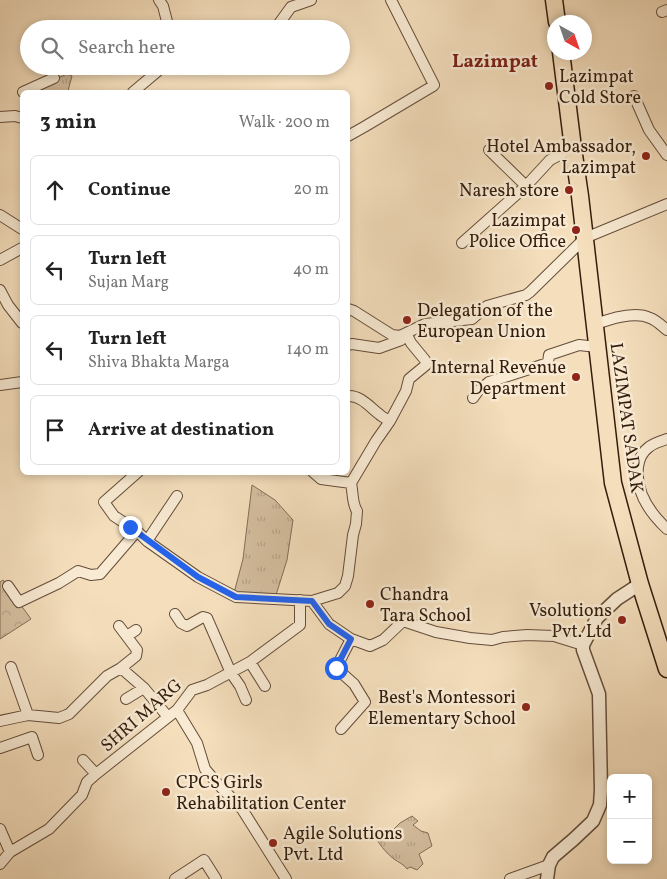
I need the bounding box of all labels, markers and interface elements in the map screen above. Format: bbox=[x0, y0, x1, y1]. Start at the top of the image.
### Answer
north arrow bbox=[547, 15, 592, 60]
search box bbox=[20, 20, 350, 75]
icon: search bbox=[38, 34, 66, 62]
text: Search here bbox=[78, 35, 175, 61]
district label: Lazimpat bbox=[452, 49, 538, 75]
place label: Lazimpat Cold Store bbox=[559, 65, 641, 111]
marker: Lazimpat Cold Store bbox=[543, 80, 555, 92]
text: 3 min bbox=[40, 108, 96, 137]
text: Walk · 200 m bbox=[239, 112, 330, 134]
place label: Hotel Ambassador, Lazimpat bbox=[486, 135, 636, 181]
marker: Hotel Ambassador, Lazimpat bbox=[640, 150, 652, 162]
icon: ahead bbox=[41, 176, 69, 204]
text: Continue bbox=[88, 177, 171, 203]
text: 20 m bbox=[294, 179, 329, 201]
place label: Naresh store bbox=[459, 179, 559, 204]
marker: Naresh store bbox=[563, 184, 575, 196]
place label: Lazimpat Police Office bbox=[469, 209, 566, 255]
marker: Lazimpat Police Office bbox=[570, 224, 582, 236]
text: Turn left bbox=[88, 246, 167, 272]
icon: left bbox=[41, 256, 69, 284]
text: 40 m bbox=[293, 259, 329, 281]
text: Sujan Marg bbox=[88, 272, 169, 294]
place label: Delegation of the European Union bbox=[417, 299, 553, 345]
marker: Delegation of the European Union bbox=[401, 314, 413, 326]
text: Turn left bbox=[88, 326, 167, 352]
icon: left bbox=[41, 336, 69, 364]
text: 140 m bbox=[287, 339, 329, 361]
street label: LAZIMPAT SADAK bbox=[603, 341, 648, 495]
text: Shiva Bhakta Marga bbox=[88, 352, 230, 374]
place label: Internal Revenue Department bbox=[430, 356, 566, 402]
marker: Internal Revenue Department bbox=[570, 371, 582, 383]
icon: arrive bbox=[41, 416, 69, 444]
text: Arrive at destination bbox=[88, 417, 274, 443]
route end bbox=[119, 516, 142, 539]
place label: Chandra Tara School bbox=[380, 583, 471, 629]
marker: Chandra Tara School bbox=[364, 598, 376, 610]
place label: Vsolutions Pvt. Ltd bbox=[529, 599, 612, 645]
marker: Vsolutions Pvt. Ltd bbox=[616, 614, 628, 626]
route start bbox=[325, 657, 348, 680]
street label: SHRI MARG bbox=[96, 674, 188, 759]
place label: Best's Montessori Elementary School bbox=[368, 686, 516, 732]
marker: Best's Montessori Elementary School bbox=[520, 701, 532, 713]
place label: CPCS Girls Rehabilitation Center bbox=[176, 771, 347, 817]
map controls bbox=[607, 774, 652, 864]
button: + bbox=[607, 774, 652, 819]
marker: CPCS Girls Rehabilitation Center bbox=[160, 786, 172, 798]
button: − bbox=[607, 819, 652, 864]
place label: Agile Solutions Pvt. Ltd bbox=[283, 822, 402, 868]
marker: Agile Solutions Pvt. Ltd bbox=[267, 837, 279, 849]

